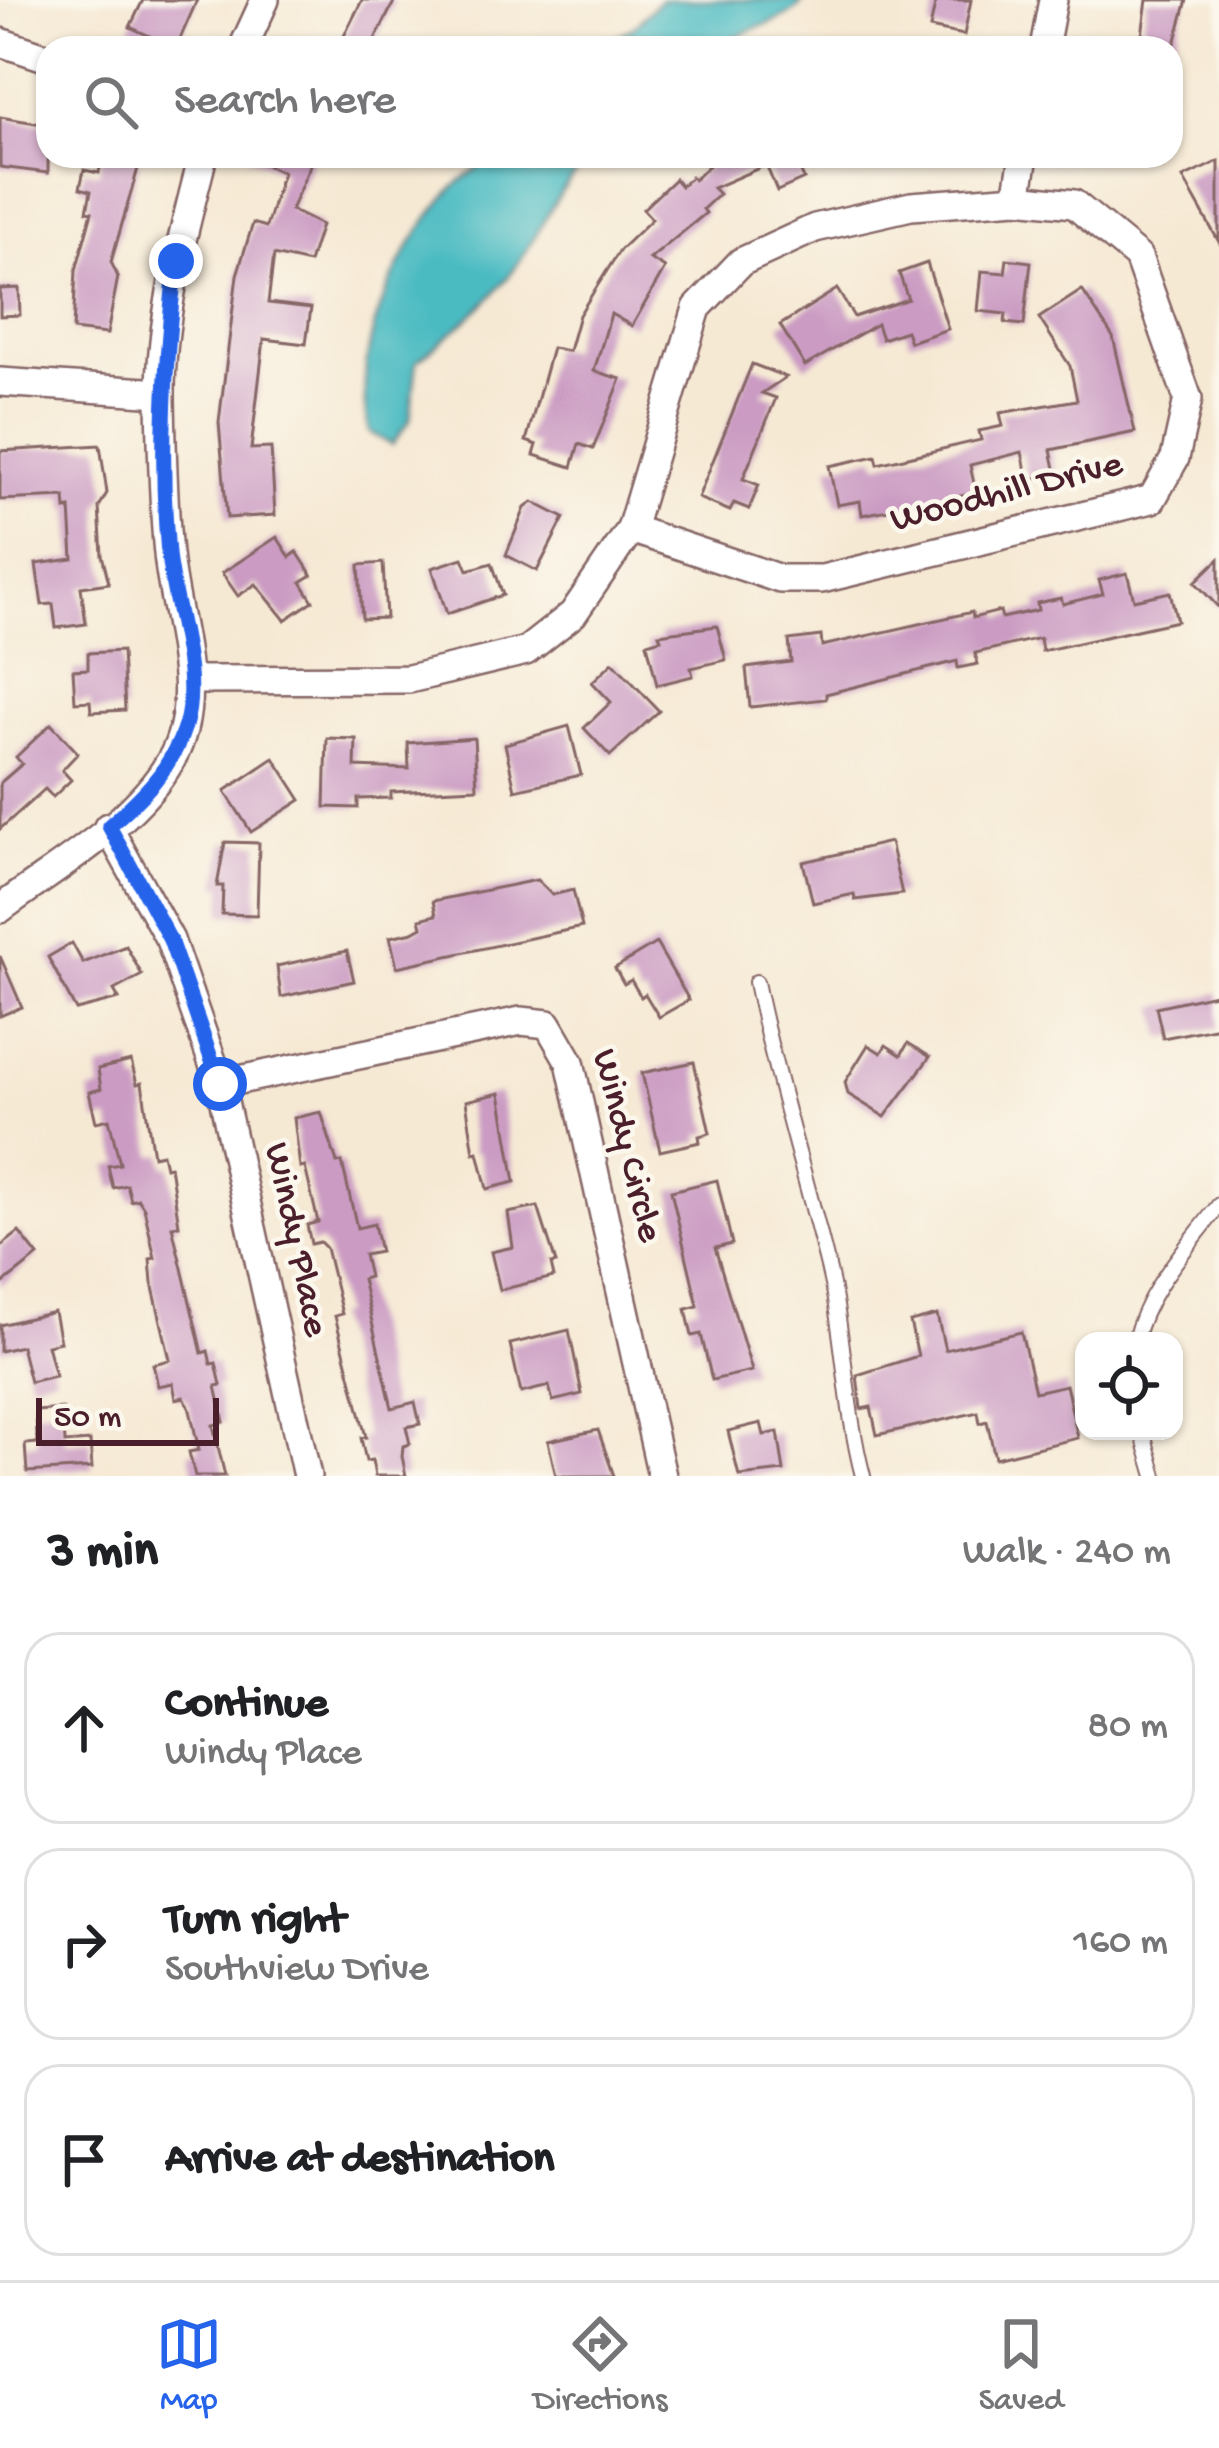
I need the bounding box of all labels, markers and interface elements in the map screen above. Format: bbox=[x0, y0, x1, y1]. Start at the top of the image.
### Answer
search box bbox=[36, 36, 1183, 168]
icon: search bbox=[78, 69, 144, 135]
text: Search here bbox=[174, 76, 396, 129]
route end bbox=[149, 234, 203, 288]
street label: Woodhill Drive bbox=[886, 443, 1129, 545]
street label: Windy Circle bbox=[579, 1045, 671, 1248]
route start bbox=[193, 1057, 247, 1111]
street label: Windy Place bbox=[251, 1139, 337, 1342]
map controls bbox=[1075, 1332, 1183, 1440]
button: locate bbox=[1075, 1332, 1183, 1440]
scale bar bbox=[36, 1392, 219, 1445]
text: 50 m bbox=[54, 1400, 121, 1438]
text: 3 min bbox=[48, 1524, 158, 1584]
text: Walk · 240 m bbox=[963, 1531, 1171, 1577]
text: Continue bbox=[165, 1679, 328, 1732]
icon: ahead bbox=[51, 1695, 117, 1761]
text: 80 m bbox=[1088, 1705, 1168, 1751]
text: Windy Place bbox=[165, 1732, 362, 1778]
text: Turn right bbox=[165, 1895, 345, 1948]
icon: right bbox=[51, 1911, 117, 1977]
text: 160 m bbox=[1073, 1921, 1168, 1967]
text: Southview Drive bbox=[165, 1948, 429, 1994]
icon: arrive bbox=[51, 2127, 117, 2193]
text: Arrive at destination bbox=[165, 2134, 554, 2187]
tab: Map bbox=[156, 2311, 222, 2421]
tab: Directions bbox=[533, 2311, 667, 2421]
tab: Saved bbox=[979, 2311, 1063, 2421]

